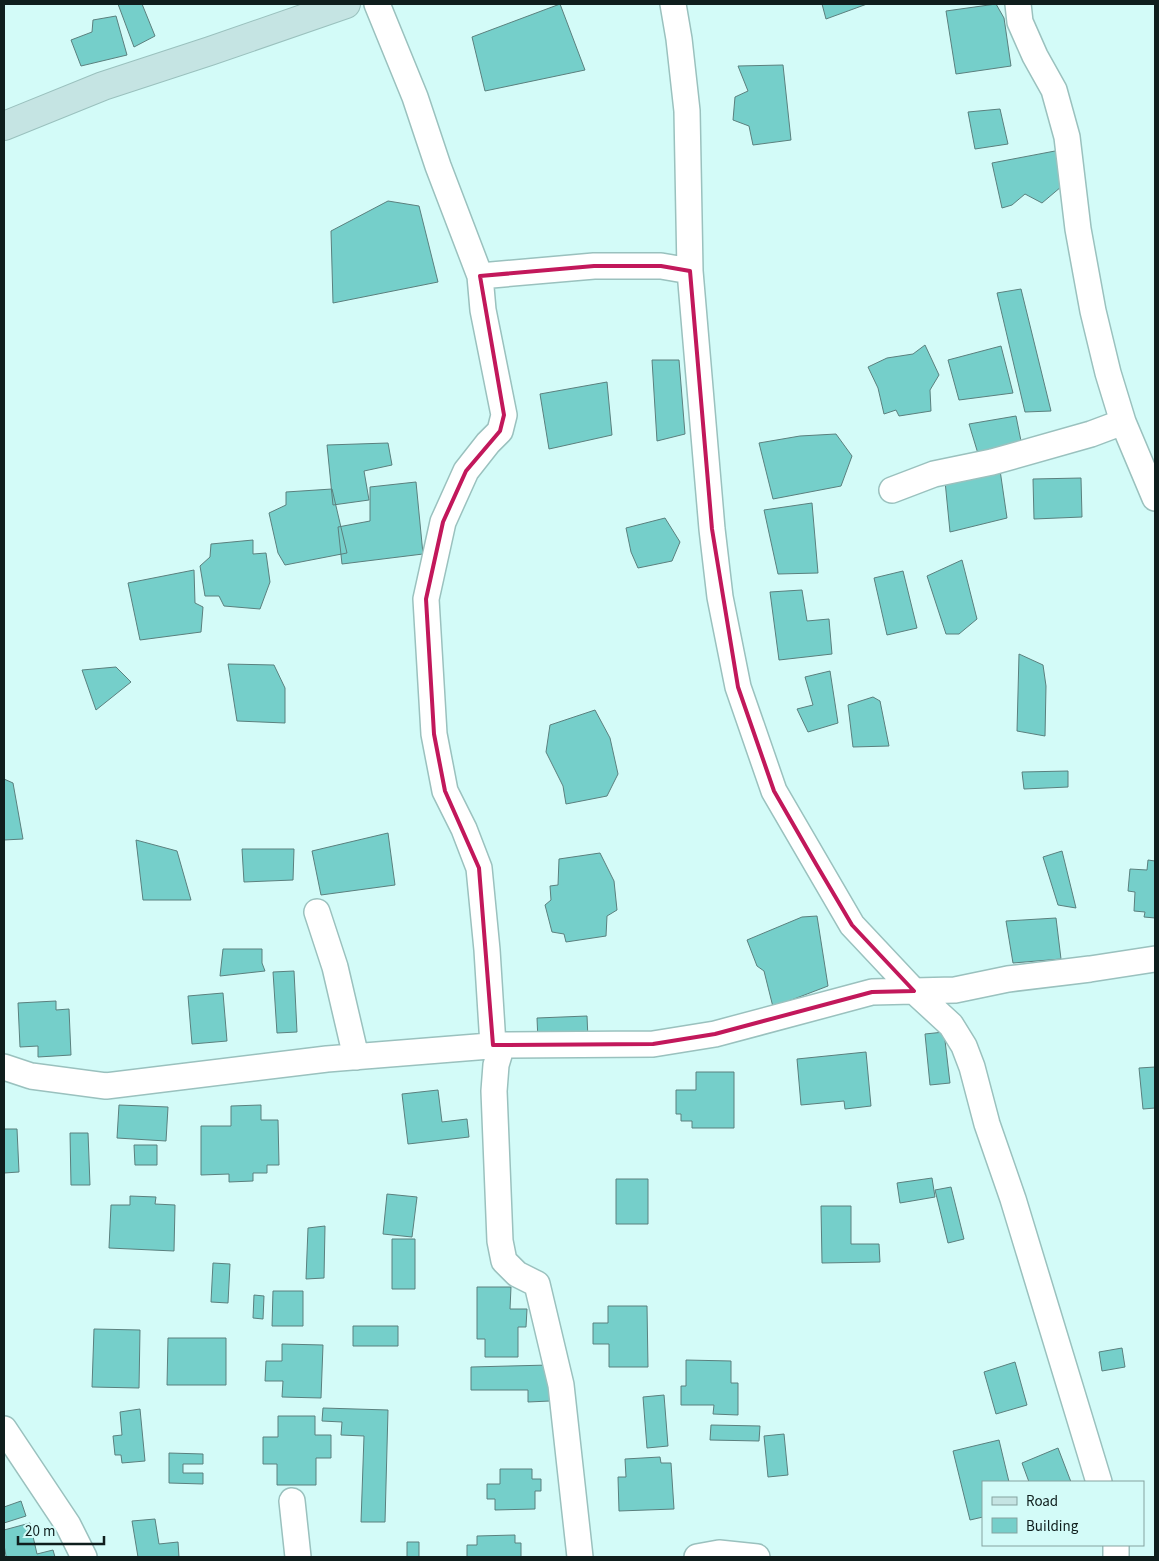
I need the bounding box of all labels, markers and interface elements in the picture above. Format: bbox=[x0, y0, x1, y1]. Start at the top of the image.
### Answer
legend bbox=[982, 1481, 1144, 1546]
text: Road bbox=[1026, 1491, 1058, 1512]
scale bar bbox=[18, 1514, 104, 1546]
text: Building bbox=[1026, 1516, 1079, 1537]
text: 20 m bbox=[25, 1521, 55, 1542]

